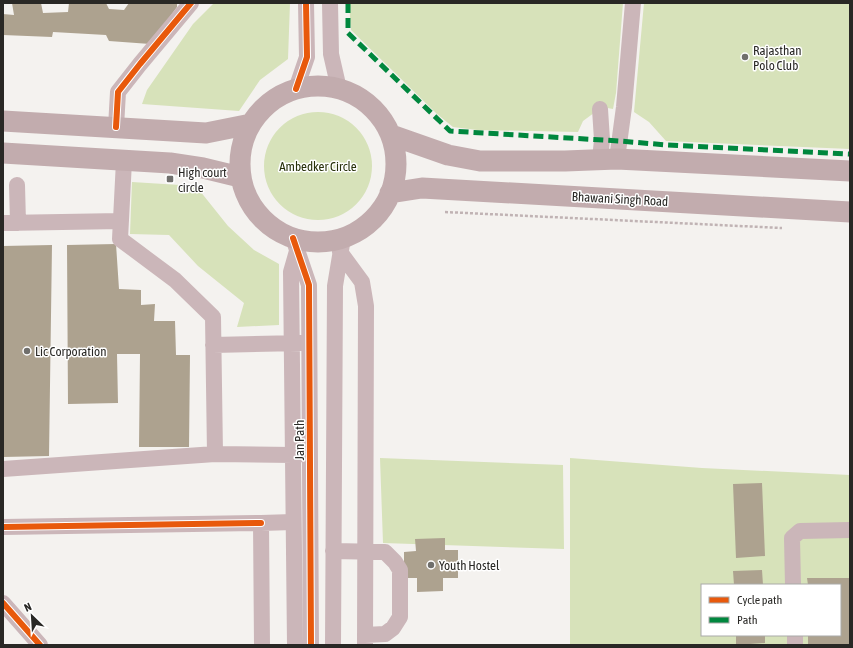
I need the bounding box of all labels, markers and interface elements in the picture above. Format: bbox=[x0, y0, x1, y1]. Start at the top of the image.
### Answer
place label: Rajasthan Polo Club bbox=[753, 43, 802, 73]
marker: Rajasthan Polo Club bbox=[740, 52, 750, 62]
park label: Ambedker Circle bbox=[279, 159, 357, 174]
place label: High court circle bbox=[178, 165, 227, 195]
marker: High court circle bbox=[165, 174, 175, 184]
street label: Bhawani Singh Road bbox=[571, 189, 669, 209]
place label: Lic Corporation bbox=[35, 344, 106, 359]
marker: Lic Corporation bbox=[22, 346, 32, 356]
street label: Jan Path bbox=[292, 420, 307, 460]
place label: Youth Hostel bbox=[439, 558, 500, 573]
marker: Youth Hostel bbox=[426, 560, 436, 570]
legend bbox=[701, 584, 841, 636]
text: Cycle path bbox=[737, 593, 782, 607]
north arrow bbox=[12, 596, 52, 636]
text: N bbox=[22, 600, 33, 614]
text: Path bbox=[737, 613, 758, 627]

